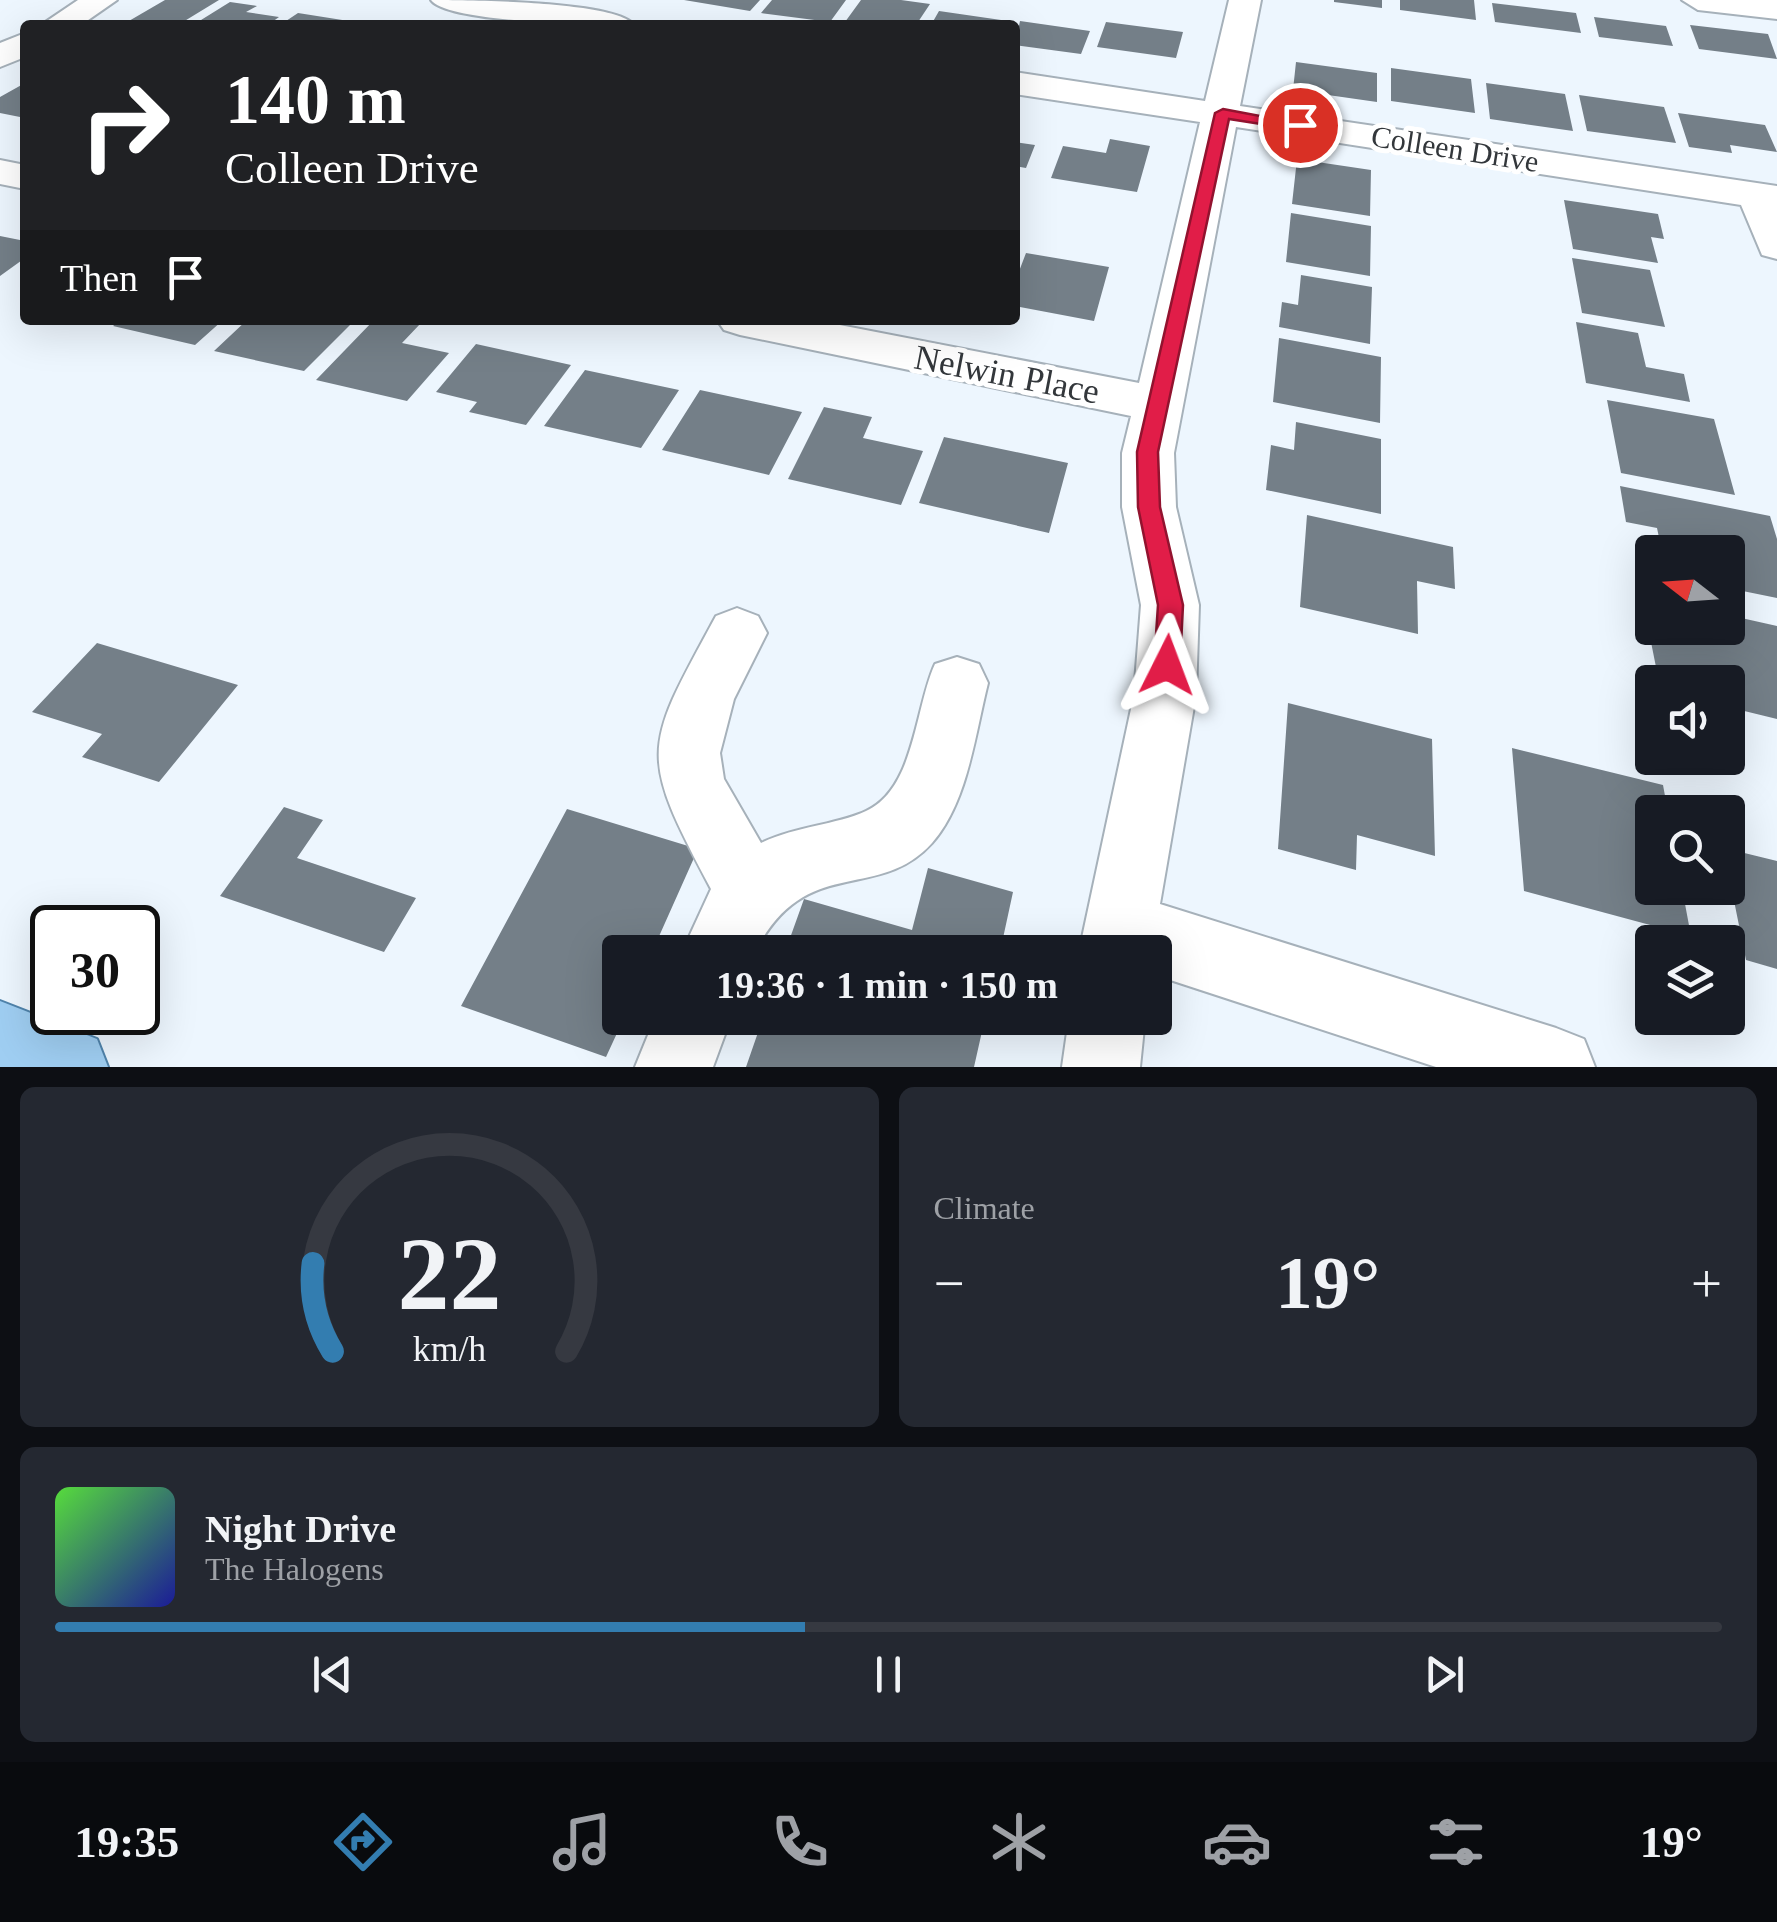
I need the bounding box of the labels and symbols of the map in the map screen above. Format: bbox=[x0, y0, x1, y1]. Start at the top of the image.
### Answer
pin bbox=[1258, 83, 1343, 168]
street label: Colleen Drive bbox=[1369, 119, 1541, 178]
street label: Nelwin Place bbox=[911, 337, 1103, 412]
north arrow bbox=[1635, 535, 1745, 645]
position arrow bbox=[1115, 613, 1219, 717]
speed limit sign: 30 bbox=[30, 905, 160, 1035]

